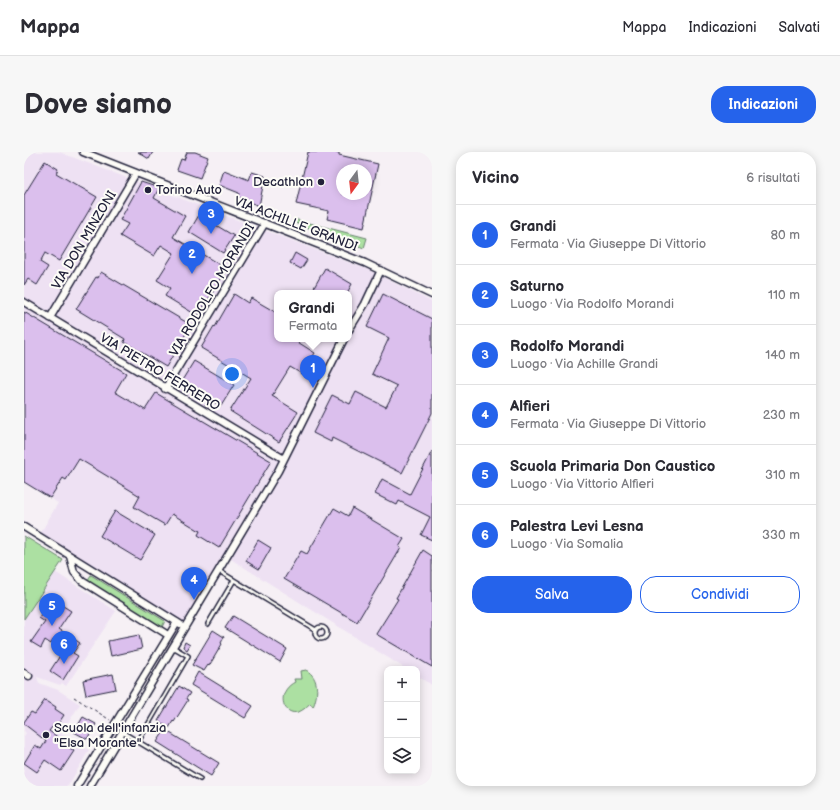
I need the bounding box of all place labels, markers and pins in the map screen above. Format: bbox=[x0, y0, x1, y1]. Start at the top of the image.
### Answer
place label: Decathlon bbox=[253, 174, 313, 190]
marker: Decathlon bbox=[316, 177, 326, 187]
place label: Torino Auto bbox=[156, 182, 222, 198]
marker: Torino Auto bbox=[143, 185, 153, 195]
pin: 3 bbox=[198, 201, 224, 234]
pin: 2 bbox=[179, 241, 205, 274]
pin: 1 bbox=[300, 355, 326, 388]
pin: 4 bbox=[181, 567, 207, 600]
pin: 5 bbox=[39, 593, 65, 626]
pin: 6 bbox=[51, 631, 77, 664]
place label: Scuola dell'infanzia "Elsa Morante" bbox=[54, 720, 166, 751]
marker: Scuola dell'infanzia "Elsa Morante" bbox=[41, 730, 51, 740]

